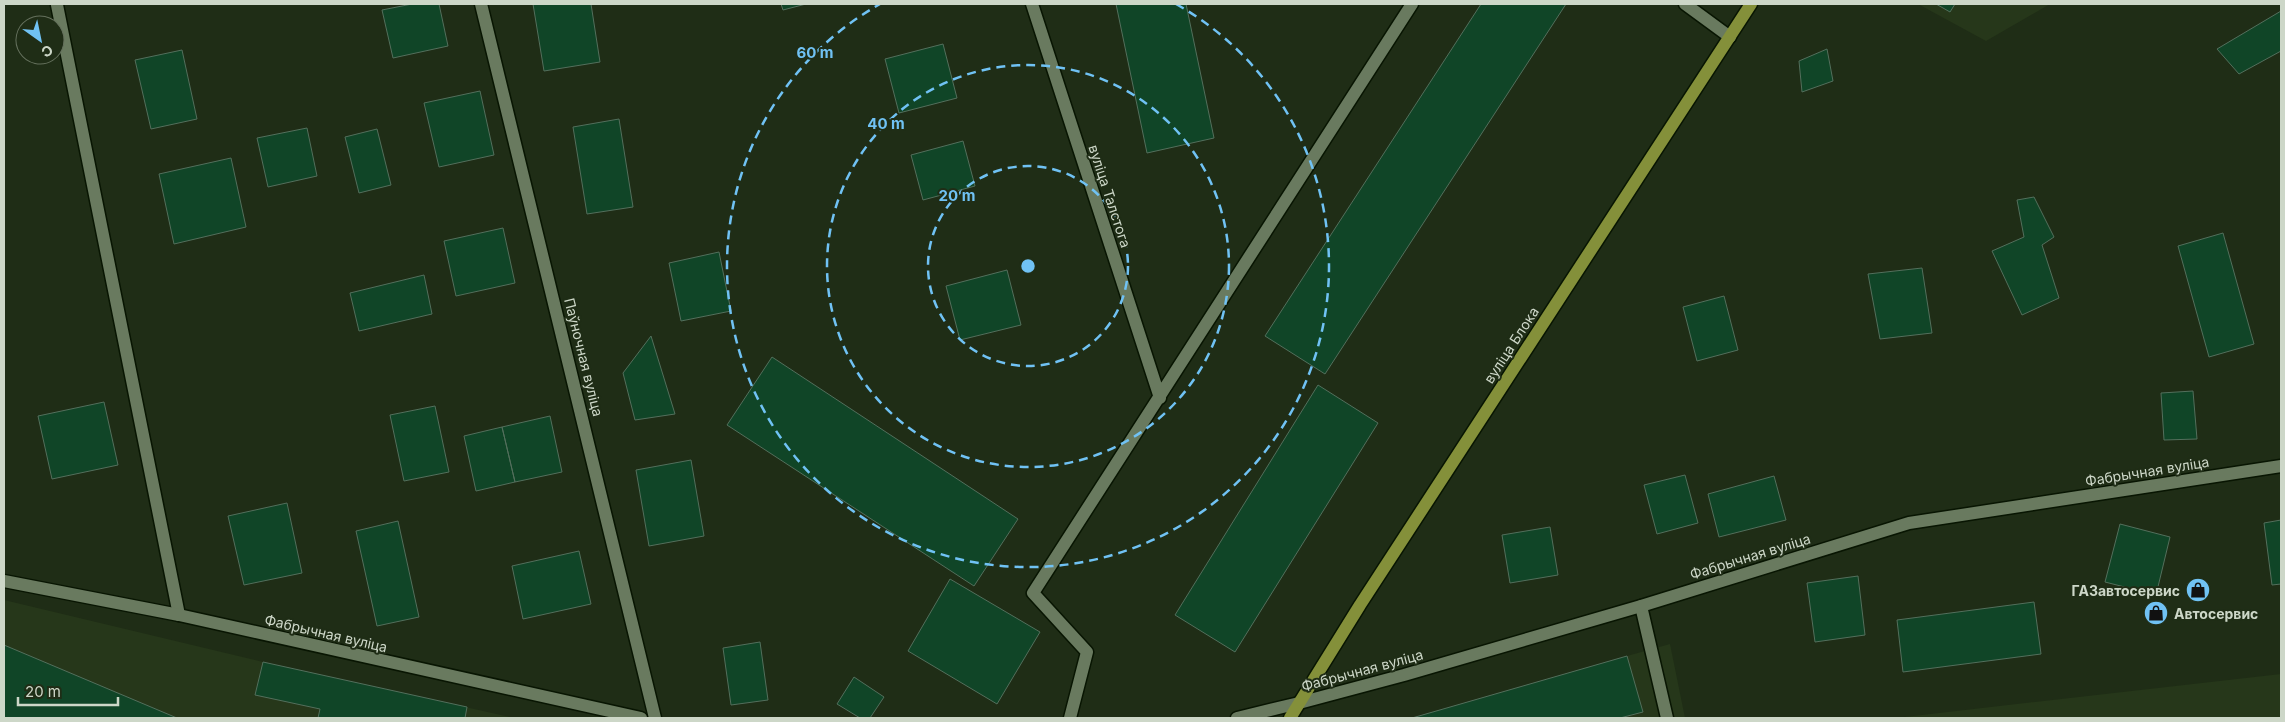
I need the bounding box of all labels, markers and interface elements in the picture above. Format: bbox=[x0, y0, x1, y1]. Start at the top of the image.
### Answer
north arrow bbox=[15, 15, 65, 65]
text: С bbox=[38, 41, 56, 61]
text: 60 m bbox=[796, 43, 834, 62]
text: 40 m bbox=[867, 114, 905, 133]
street label: вуліца Талстога bbox=[1085, 142, 1135, 250]
text: 20 m bbox=[939, 186, 975, 205]
centre of rings bbox=[1019, 257, 1037, 275]
street label: Паўночная вуліца bbox=[561, 296, 607, 418]
street label: вуліца Блока bbox=[1480, 304, 1542, 386]
street label: Фабрычная вуліца bbox=[2084, 453, 2210, 489]
street label: Фабрычная вуліца bbox=[1688, 530, 1812, 582]
shop icon: ГАЗавтосервис bbox=[2185, 577, 2211, 603]
place label: ГАЗавтосервис bbox=[2072, 582, 2180, 599]
shop icon: Автосервис bbox=[2143, 600, 2169, 626]
place label: Автосервис bbox=[2174, 605, 2258, 622]
street label: Фабрычная вуліца bbox=[263, 611, 389, 655]
street label: Фабрычная вуліца bbox=[1299, 646, 1425, 694]
scale bar bbox=[18, 674, 118, 706]
text: 20 m bbox=[25, 682, 61, 701]

